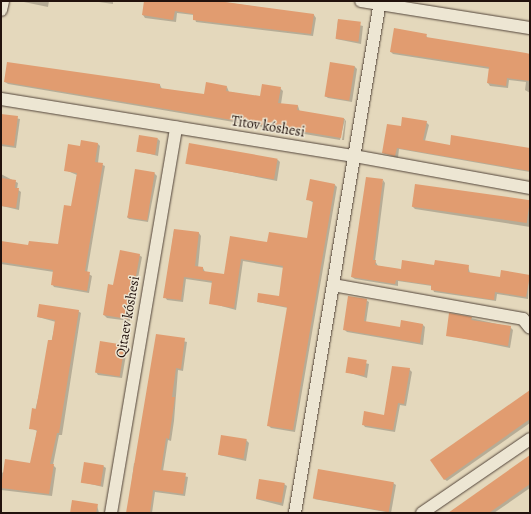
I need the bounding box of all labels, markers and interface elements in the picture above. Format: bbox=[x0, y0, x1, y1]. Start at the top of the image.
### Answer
street label: Titov kóshesi bbox=[230, 113, 306, 141]
street label: Qitaev kóshesi bbox=[113, 275, 143, 359]

